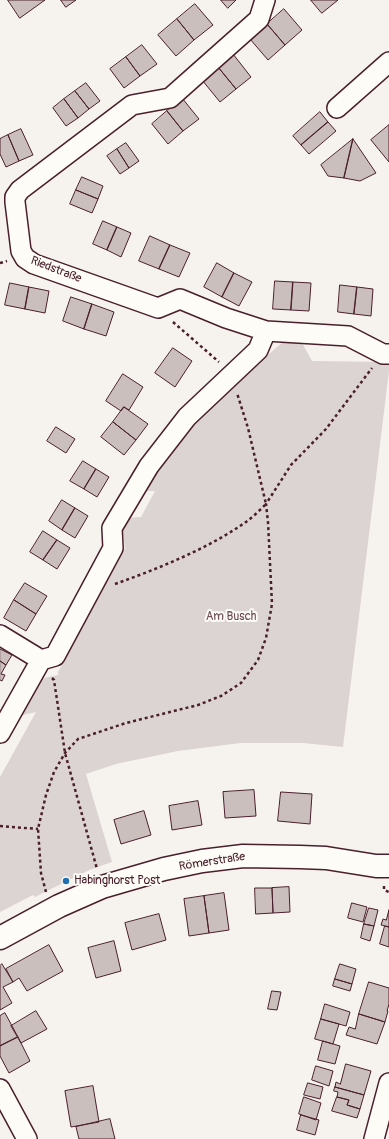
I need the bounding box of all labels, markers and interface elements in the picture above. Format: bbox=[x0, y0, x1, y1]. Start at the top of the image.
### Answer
street label: Riedstraße bbox=[28, 254, 84, 286]
park label: Am Busch bbox=[206, 610, 256, 624]
street label: Römerstraße bbox=[178, 850, 246, 874]
place label: Habinghorst Post bbox=[74, 874, 160, 888]
marker: Habinghorst Post bbox=[61, 876, 71, 886]

